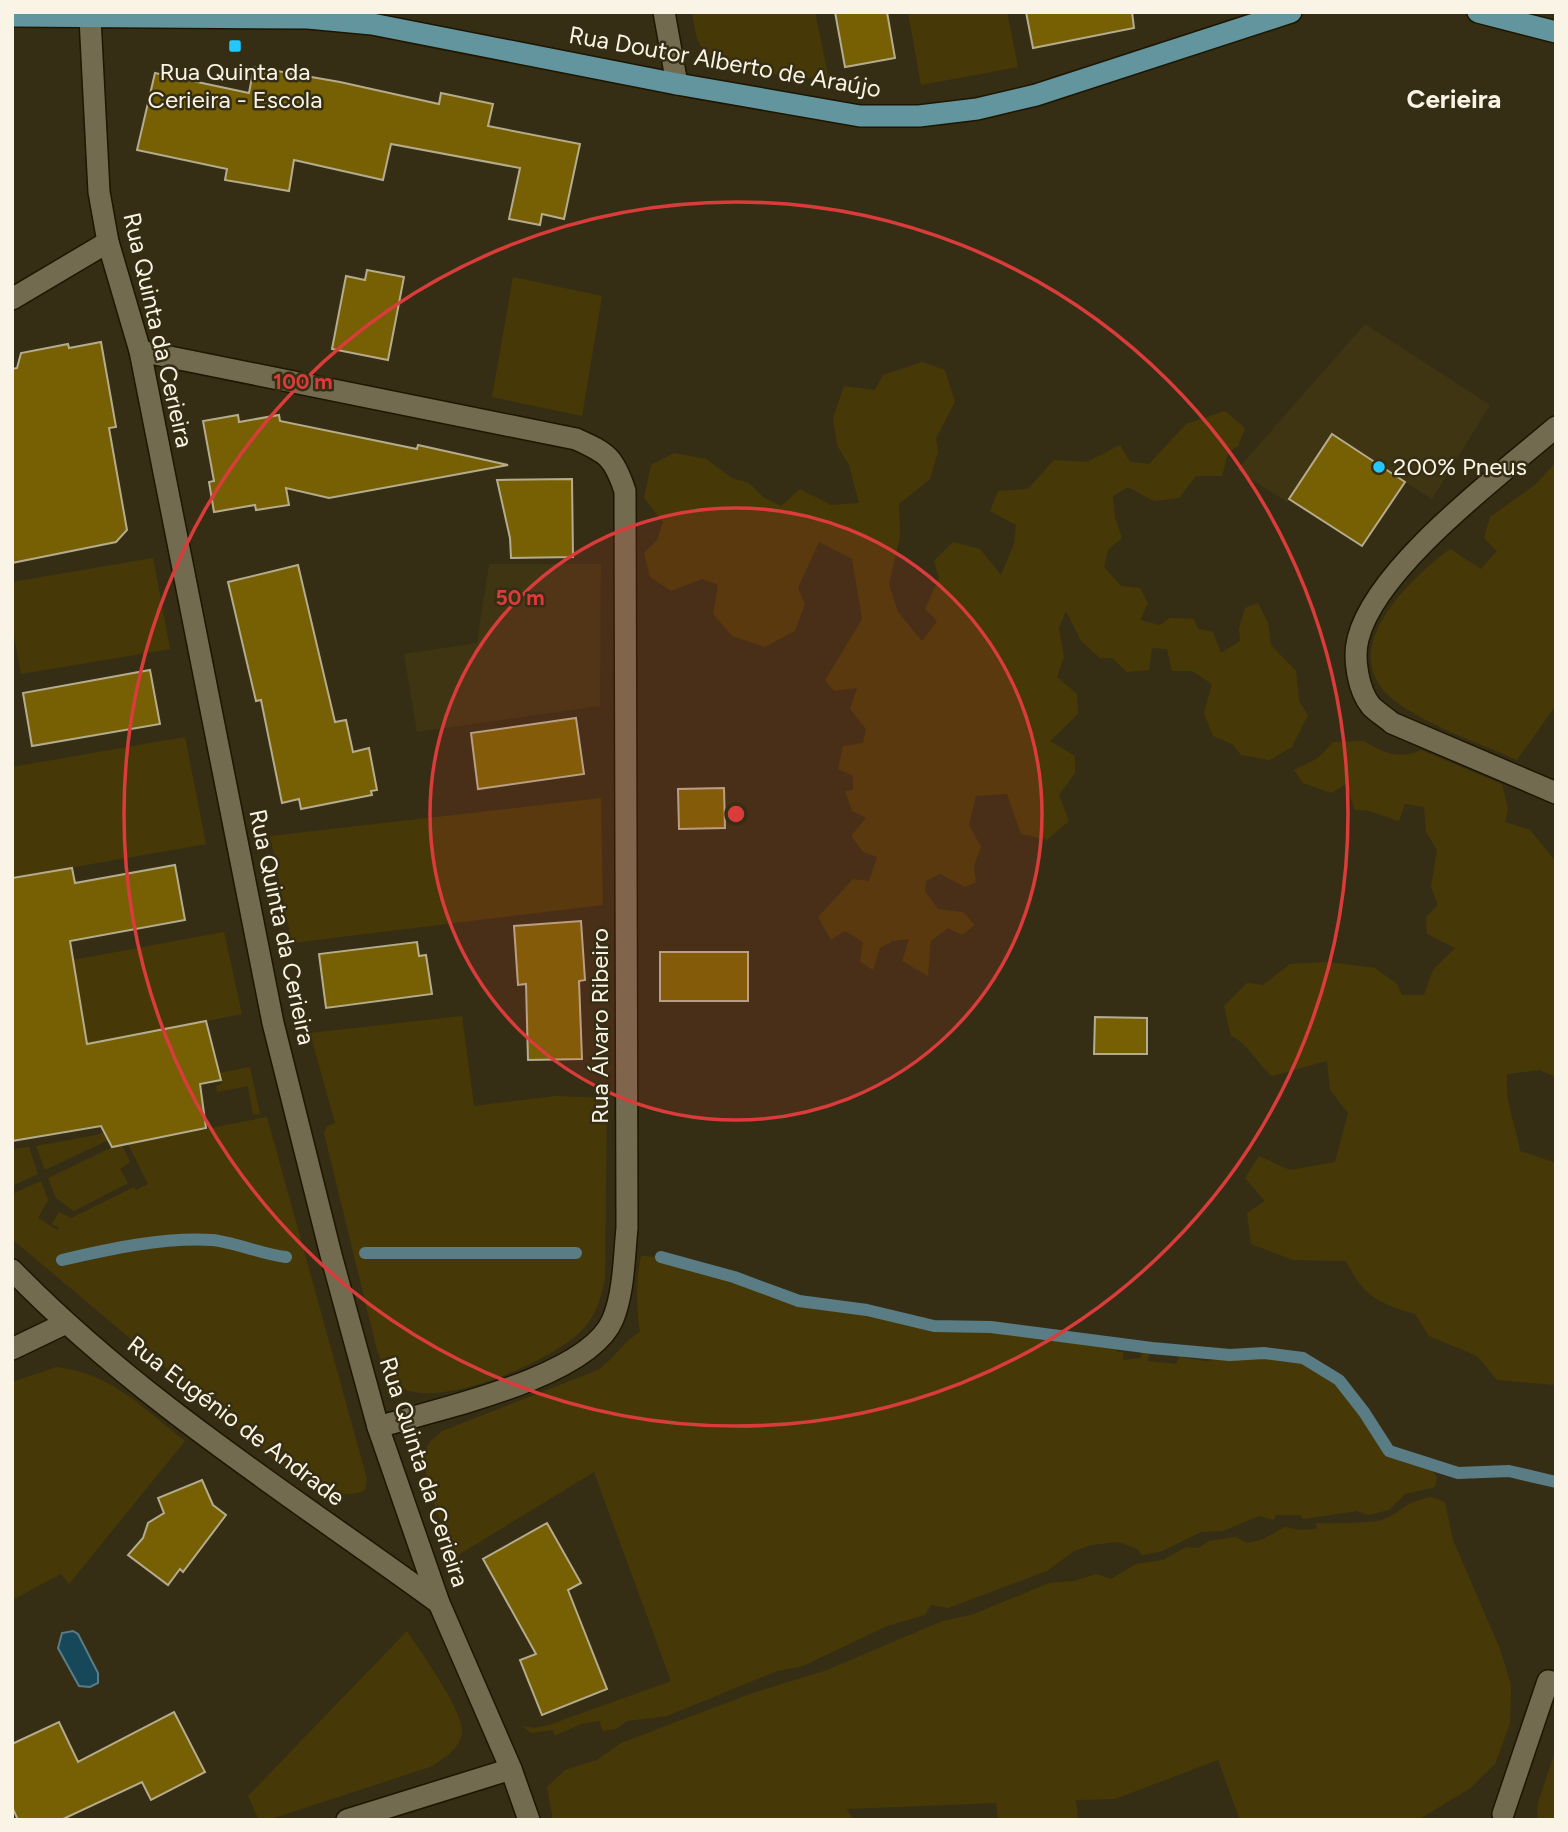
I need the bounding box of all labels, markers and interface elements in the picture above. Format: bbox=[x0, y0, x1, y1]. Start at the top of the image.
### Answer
street label: Rua Doutor Alberto de Araújo bbox=[567, 20, 883, 103]
marker: Rua Quinta da Cerieira - Escola bbox=[227, 38, 243, 54]
place label: Rua Quinta da Cerieira - Escola bbox=[148, 57, 322, 114]
district label: Cerieira bbox=[1407, 83, 1501, 115]
street label: Rua Quinta da Cerieira bbox=[117, 210, 200, 450]
text: 100 m bbox=[273, 369, 333, 394]
place label: 200% Pneus bbox=[1393, 452, 1527, 481]
marker: 200% Pneus bbox=[1371, 459, 1387, 475]
text: 50 m bbox=[495, 585, 545, 610]
centre of rings bbox=[724, 802, 748, 826]
street label: Rua Quinta da Cerieira bbox=[243, 806, 322, 1047]
street label: Rua Álvaro Ribeiro bbox=[585, 928, 614, 1124]
street label: Rua Eugénio de Andrade bbox=[122, 1329, 351, 1512]
street label: Rua Quinta da Cerieira bbox=[374, 1353, 475, 1591]

